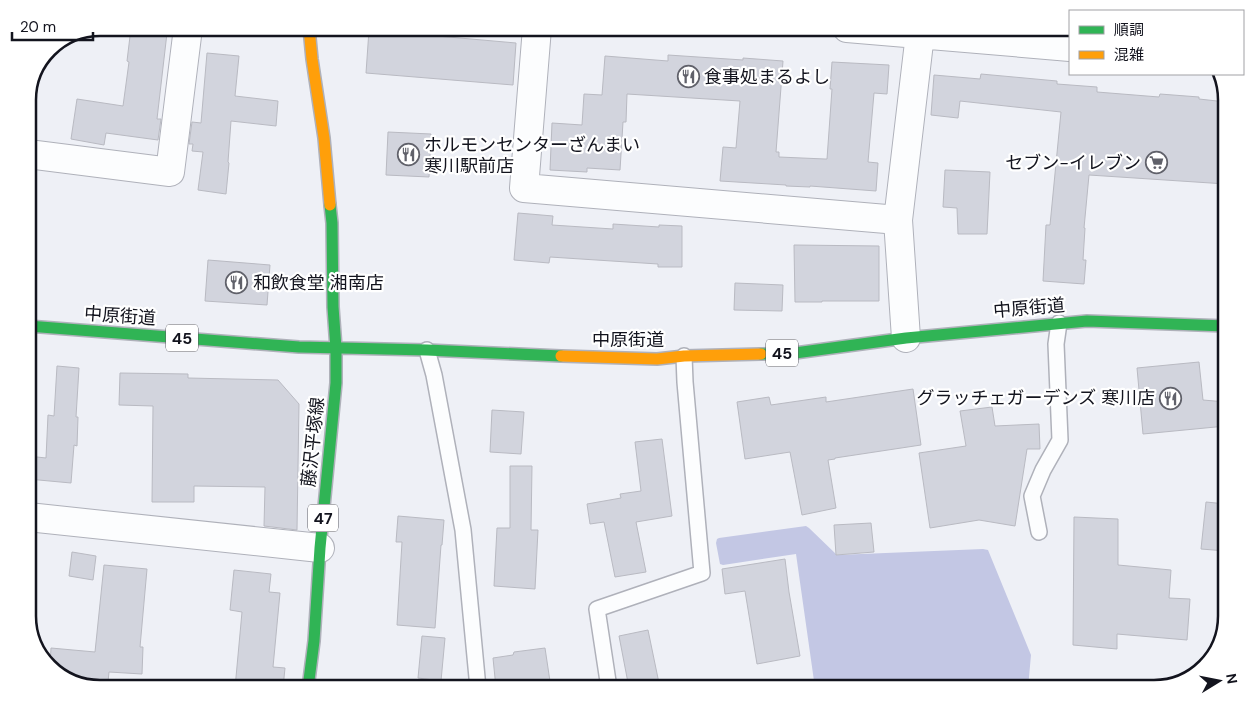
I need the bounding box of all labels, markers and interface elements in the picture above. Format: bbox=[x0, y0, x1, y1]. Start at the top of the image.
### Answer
scale bar bbox=[12, 10, 94, 42]
legend bbox=[1069, 10, 1244, 75]
text: 20 m bbox=[20, 17, 56, 37]
text: 順調 bbox=[1114, 20, 1144, 40]
text: 混雑 bbox=[1114, 45, 1144, 65]
restaurant icon: 食事処まるよし bbox=[676, 65, 700, 89]
place label: 食事処まるよし bbox=[704, 65, 830, 89]
place label: ホルモンセンターざんまい 寒川駅前店 bbox=[424, 133, 640, 178]
restaurant icon: ホルモンセンターざんまい 寒川駅前店 bbox=[396, 143, 420, 167]
place label: セブン-イレブン bbox=[1005, 151, 1141, 175]
supermarket icon: セブン-イレブン bbox=[1145, 151, 1169, 175]
restaurant icon: 和飲食堂 湘南店 bbox=[225, 271, 249, 295]
place label: 和飲食堂 湘南店 bbox=[253, 271, 384, 295]
street label: 中原街道 bbox=[992, 293, 1066, 323]
street label: 中原街道 bbox=[83, 302, 157, 330]
road number: 45 bbox=[166, 324, 198, 352]
street label: 中原街道 bbox=[592, 328, 664, 352]
road number: 45 bbox=[766, 339, 798, 366]
place label: グラッチェガーデンズ 寒川店 bbox=[917, 386, 1155, 410]
restaurant icon: グラッチェガーデンズ 寒川店 bbox=[1159, 386, 1183, 410]
street label: 藤沢平塚線 bbox=[296, 396, 330, 488]
road number: 47 bbox=[308, 504, 338, 532]
north arrow bbox=[1194, 656, 1244, 706]
text: N bbox=[1222, 672, 1242, 685]

